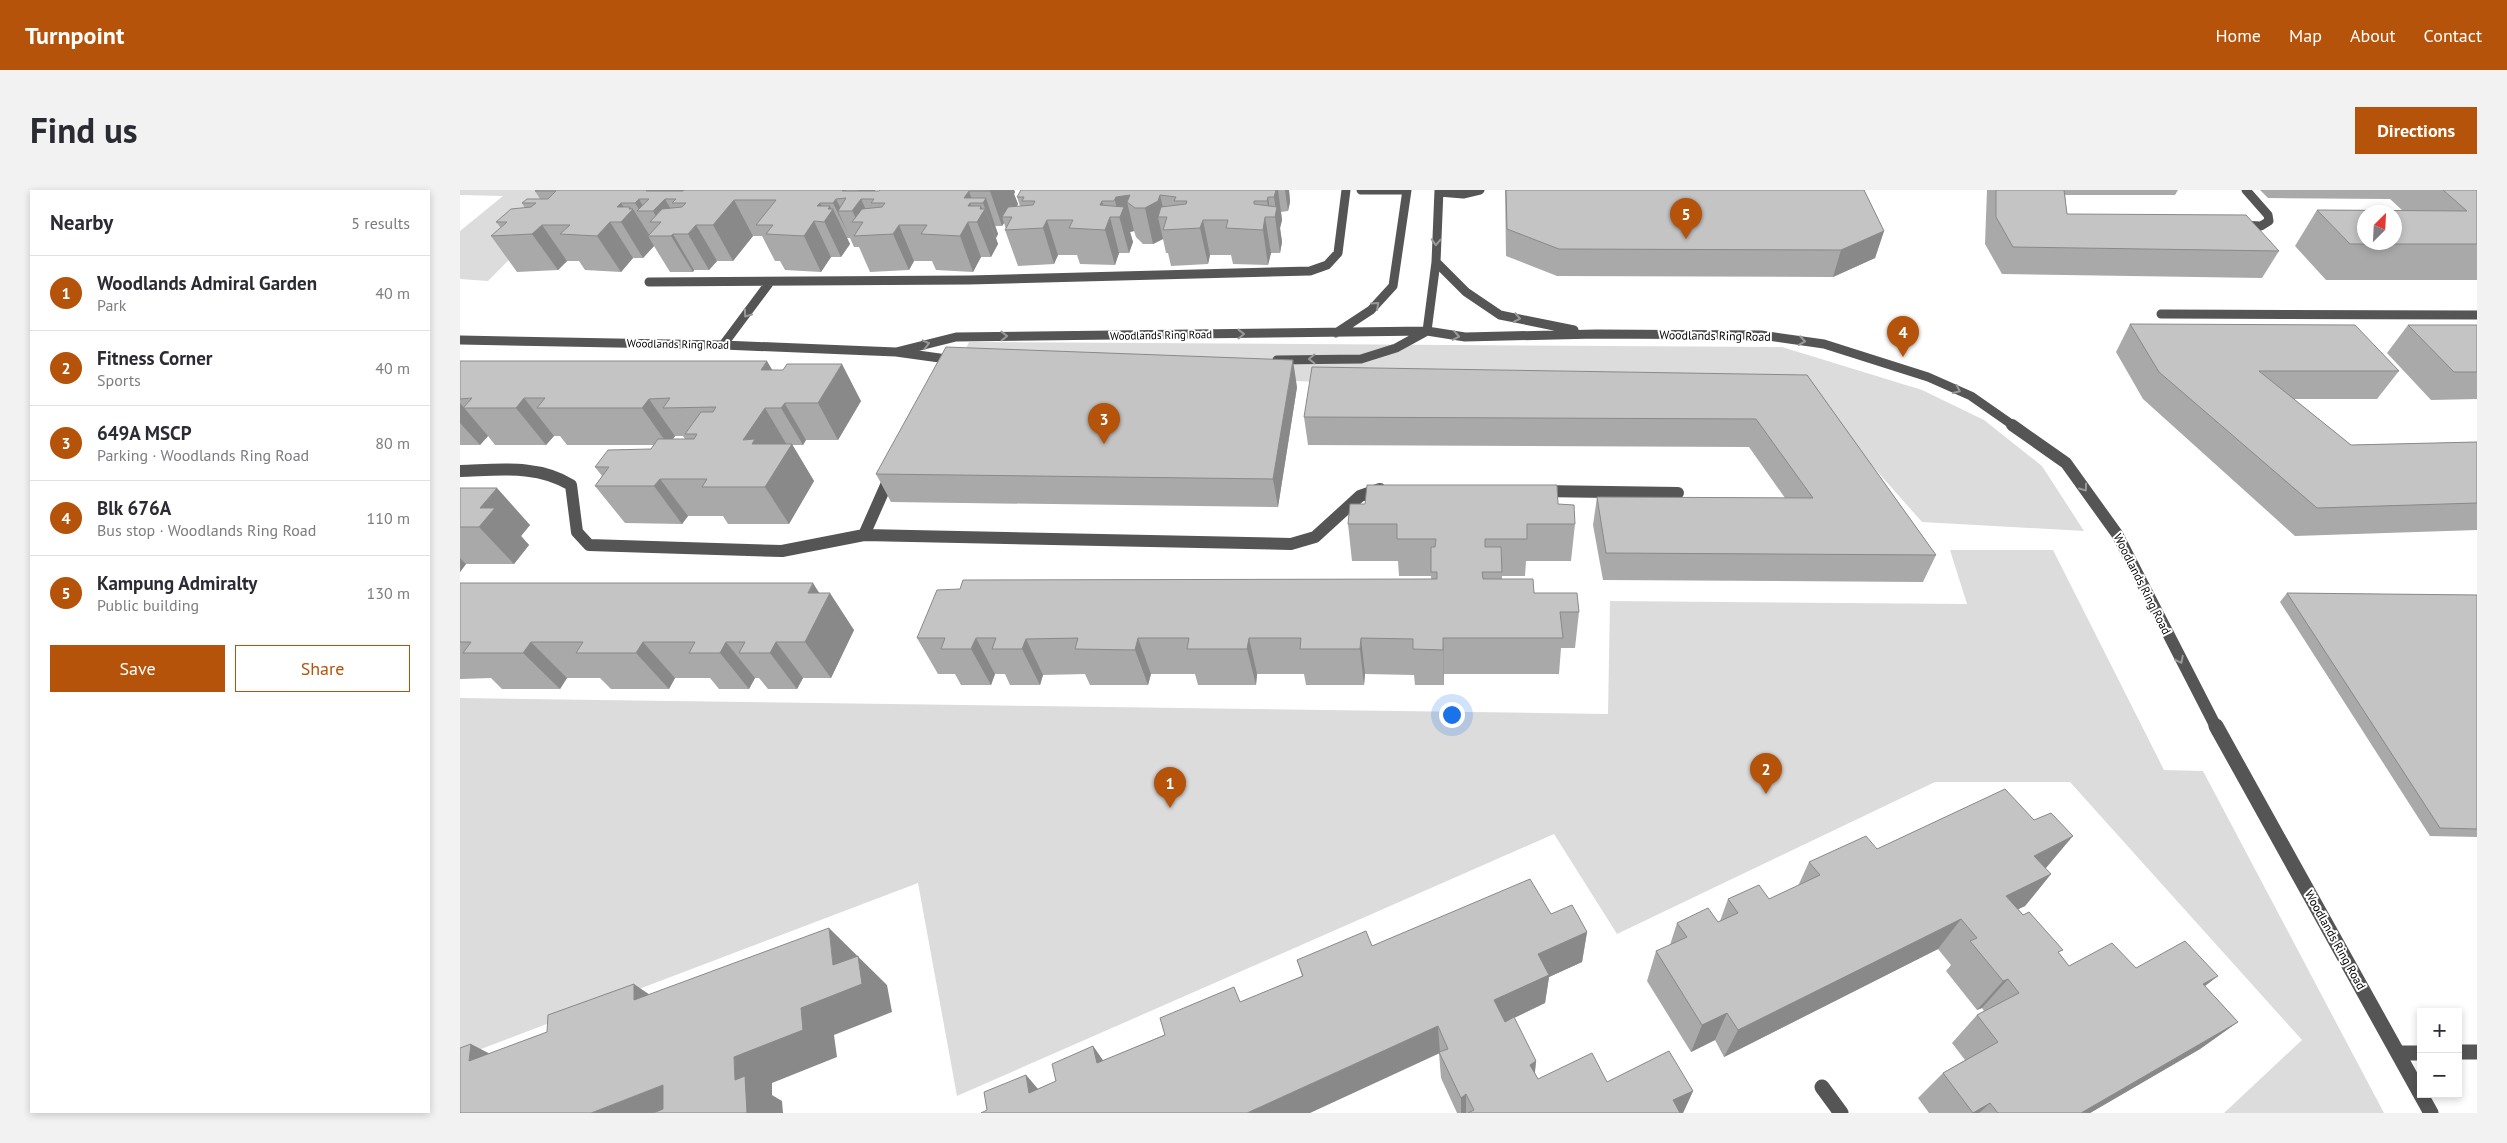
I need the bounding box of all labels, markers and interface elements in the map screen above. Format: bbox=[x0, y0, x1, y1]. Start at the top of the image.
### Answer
text: Turnpoint bbox=[25, 20, 124, 51]
text: Home bbox=[2215, 24, 2261, 47]
text: Map bbox=[2289, 24, 2322, 47]
text: About bbox=[2350, 24, 2396, 47]
text: Contact bbox=[2424, 24, 2482, 47]
text: Find us bbox=[30, 107, 138, 153]
button: Directions bbox=[2355, 107, 2477, 154]
pin: 5 bbox=[1670, 198, 1702, 239]
north arrow bbox=[2357, 205, 2402, 250]
text: Nearby bbox=[50, 209, 113, 236]
text: 5 results bbox=[351, 213, 410, 233]
one-way arrow bbox=[1431, 238, 1442, 246]
text: Woodlands Admiral Garden bbox=[97, 271, 317, 295]
text: 1 bbox=[61, 283, 71, 303]
text: 40 m bbox=[375, 283, 410, 303]
text: Park bbox=[97, 295, 126, 315]
one-way arrow bbox=[1371, 302, 1380, 311]
one-way arrow bbox=[744, 308, 753, 318]
one-way arrow bbox=[1513, 312, 1522, 323]
pin: 4 bbox=[1887, 316, 1919, 357]
street label: Woodlands Ring Road bbox=[1110, 327, 1212, 343]
street label: Woodlands Ring Road bbox=[1659, 327, 1771, 344]
one-way arrow bbox=[1238, 329, 1245, 339]
one-way arrow bbox=[1451, 330, 1460, 340]
one-way arrow bbox=[1000, 331, 1008, 341]
one-way arrow bbox=[1798, 335, 1806, 346]
street label: Woodlands Ring Road bbox=[627, 336, 729, 352]
one-way arrow bbox=[922, 339, 931, 350]
text: Fitness Corner bbox=[97, 346, 212, 370]
one-way arrow bbox=[1308, 354, 1316, 365]
text: 2 bbox=[61, 358, 71, 378]
text: 40 m bbox=[375, 358, 410, 378]
text: Sports bbox=[97, 370, 141, 390]
one-way arrow bbox=[1952, 384, 1961, 394]
pin: 3 bbox=[1088, 403, 1120, 444]
text: 649A MSCP bbox=[97, 421, 192, 445]
text: 3 bbox=[61, 433, 71, 453]
text: 80 m bbox=[375, 433, 410, 453]
text: Parking · Woodlands Ring Road bbox=[97, 445, 309, 465]
one-way arrow bbox=[2078, 482, 2087, 492]
text: Blk 676A bbox=[97, 496, 171, 520]
text: 4 bbox=[61, 508, 71, 528]
text: 110 m bbox=[367, 508, 410, 528]
text: Bus stop · Woodlands Ring Road bbox=[97, 520, 316, 540]
street label: Woodlands Ring Road bbox=[2110, 531, 2174, 637]
text: Kampung Admiralty bbox=[97, 571, 257, 595]
text: 5 bbox=[61, 583, 71, 603]
text: 130 m bbox=[367, 583, 410, 603]
text: Public building bbox=[97, 595, 199, 615]
button: Save bbox=[50, 645, 225, 692]
button: Share bbox=[235, 645, 410, 692]
one-way arrow bbox=[2174, 655, 2184, 664]
your location bbox=[1439, 702, 1465, 728]
pin: 2 bbox=[1750, 753, 1782, 794]
pin: 1 bbox=[1154, 767, 1186, 808]
street label: Woodlands Ring Road bbox=[2302, 887, 2369, 992]
map controls bbox=[2417, 1008, 2462, 1098]
button: + bbox=[2417, 1008, 2462, 1053]
button: − bbox=[2417, 1053, 2462, 1098]

